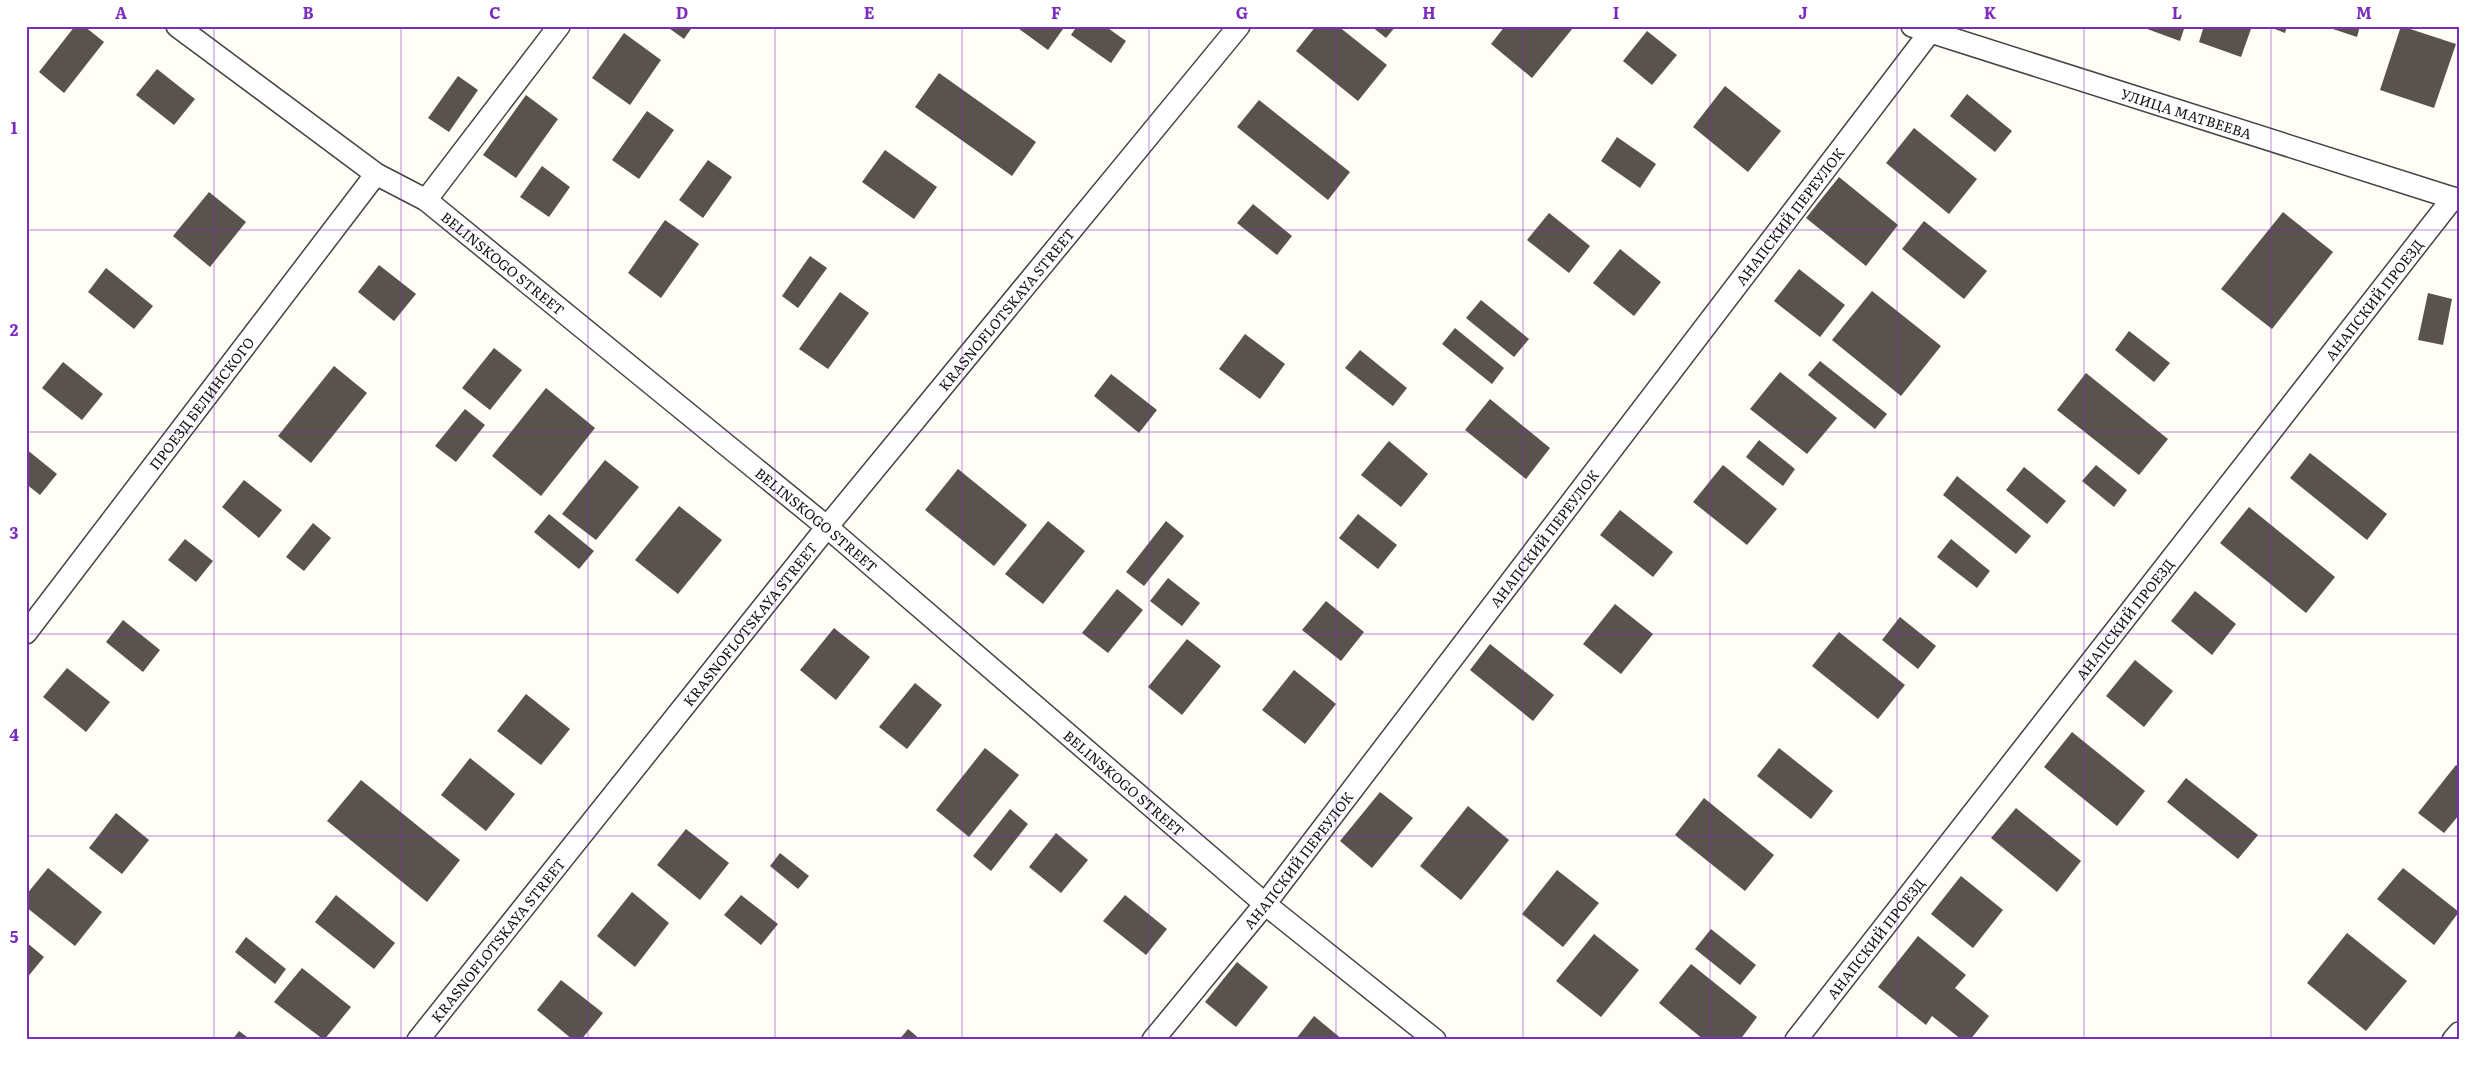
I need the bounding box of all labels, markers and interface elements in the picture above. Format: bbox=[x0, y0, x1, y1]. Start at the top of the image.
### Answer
text: A bbox=[115, 0, 127, 24]
text: B bbox=[302, 0, 314, 24]
text: C bbox=[489, 0, 501, 24]
text: D bbox=[676, 0, 688, 24]
text: E bbox=[864, 0, 875, 24]
text: F bbox=[1051, 0, 1061, 24]
text: G bbox=[1236, 0, 1248, 24]
text: H bbox=[1422, 0, 1436, 24]
text: I bbox=[1613, 0, 1619, 24]
text: J bbox=[1798, 0, 1808, 24]
text: K bbox=[1984, 0, 1997, 24]
text: L bbox=[2172, 0, 2182, 24]
text: M bbox=[2356, 0, 2372, 24]
street label: УЛИЦА МАТВЕЕВА bbox=[2118, 83, 2255, 144]
text: 1 bbox=[11, 115, 18, 139]
street label: АНАПСКИЙ ПЕРЕУЛОК bbox=[1730, 143, 1849, 289]
street label: BELINSKOGO STREET bbox=[437, 207, 569, 319]
street label: KRASNOFLOTSKAYA STREET bbox=[933, 224, 1079, 395]
street label: АНАПСКИЙ ПРОЕЗД bbox=[2320, 235, 2427, 364]
text: 2 bbox=[10, 317, 19, 341]
street label: ПРОЕЗД БЕЛИНСКОГО bbox=[144, 333, 258, 474]
street label: BELINSKOGO STREET bbox=[751, 463, 882, 576]
street label: АНАПСКИЙ ПЕРЕУЛОК bbox=[1485, 465, 1603, 611]
text: 3 bbox=[10, 520, 19, 544]
street label: KRASNOFLOTSKAYA STREET bbox=[678, 538, 821, 710]
street label: АНАПСКИЙ ПРОЕЗД bbox=[2071, 554, 2178, 684]
text: 4 bbox=[9, 722, 19, 746]
street label: BELINSKOGO STREET bbox=[1059, 725, 1189, 841]
street label: АНАПСКИЙ ПЕРЕУЛОК bbox=[1239, 787, 1358, 933]
street label: KRASNOFLOTSKAYA STREET bbox=[426, 854, 569, 1026]
street label: АНАПСКИЙ ПРОЕЗД bbox=[1822, 874, 1929, 1003]
text: 5 bbox=[10, 924, 19, 948]

